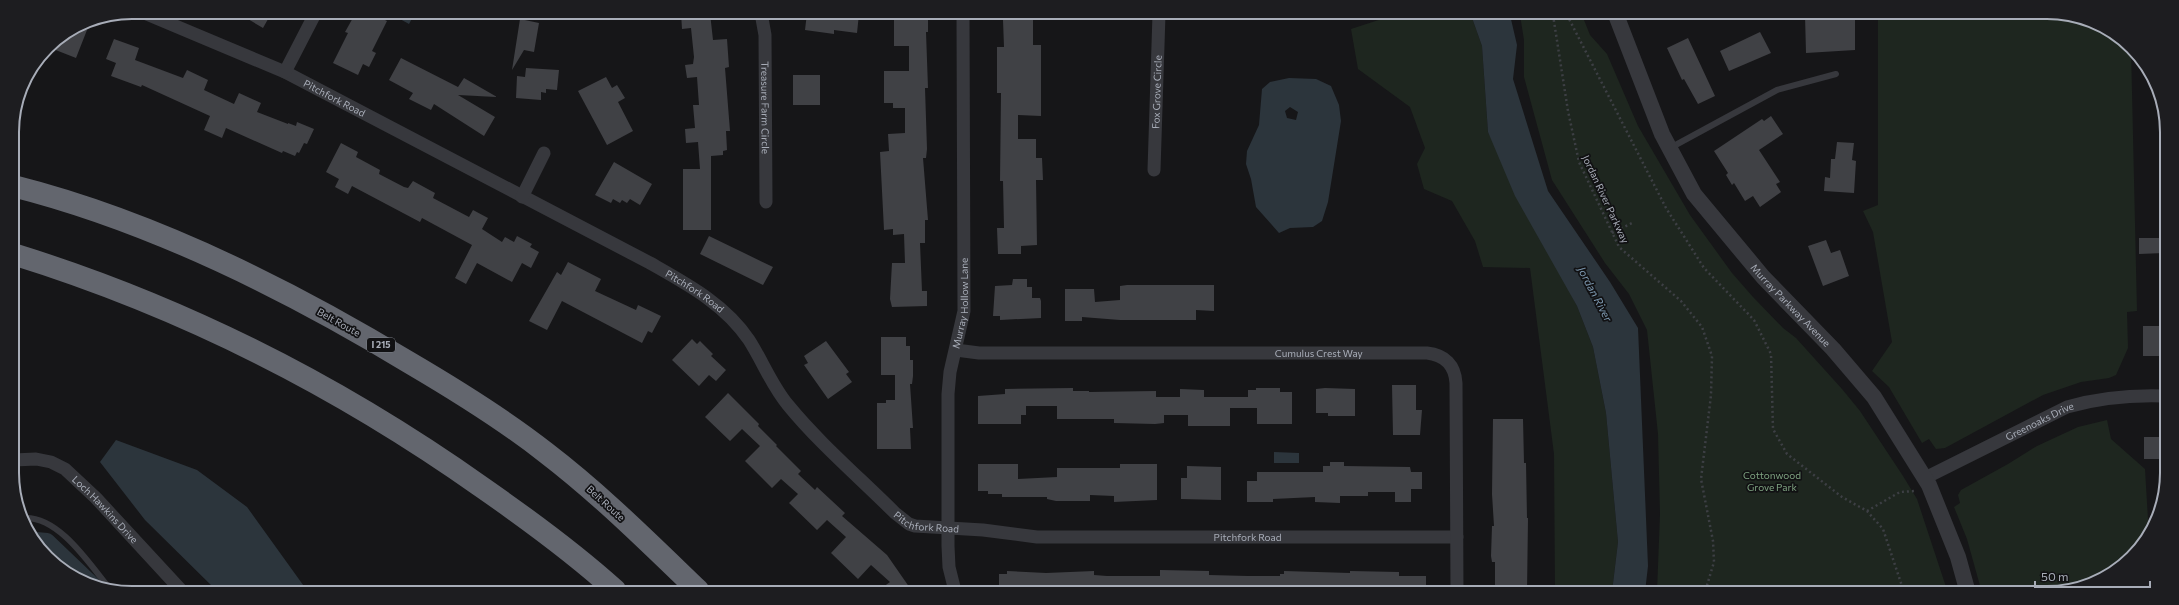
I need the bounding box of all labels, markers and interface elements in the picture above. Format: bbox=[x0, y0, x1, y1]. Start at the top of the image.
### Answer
street label: Fox Grove Circle bbox=[1149, 55, 1164, 129]
street label: Treasure Farm Circle bbox=[759, 61, 772, 154]
street label: Pitchfork Road bbox=[302, 77, 368, 119]
street label: Jordan River Parkway bbox=[1580, 153, 1632, 245]
street label: Murray Hollow Lane bbox=[950, 258, 970, 350]
street label: Murray Parkway Avenue bbox=[1749, 261, 1833, 349]
water label: Jordan River bbox=[1574, 263, 1616, 324]
street label: Pitchfork Road bbox=[664, 267, 727, 315]
street label: Belt Route bbox=[315, 305, 363, 339]
road number: I 215 bbox=[367, 338, 395, 352]
street label: Cumulus Crest Way bbox=[1275, 347, 1363, 359]
street label: Greenoaks Drive bbox=[2003, 399, 2075, 443]
park label: Cottonwood Grove Park bbox=[1743, 469, 1801, 493]
street label: Loch Hawkins Drive bbox=[70, 473, 141, 546]
street label: Belt Route bbox=[584, 483, 628, 523]
street label: Pitchfork Road bbox=[892, 508, 960, 535]
street label: Pitchfork Road bbox=[1214, 531, 1282, 543]
scale bar bbox=[2035, 563, 2150, 589]
text: 50 m bbox=[2041, 569, 2069, 583]

